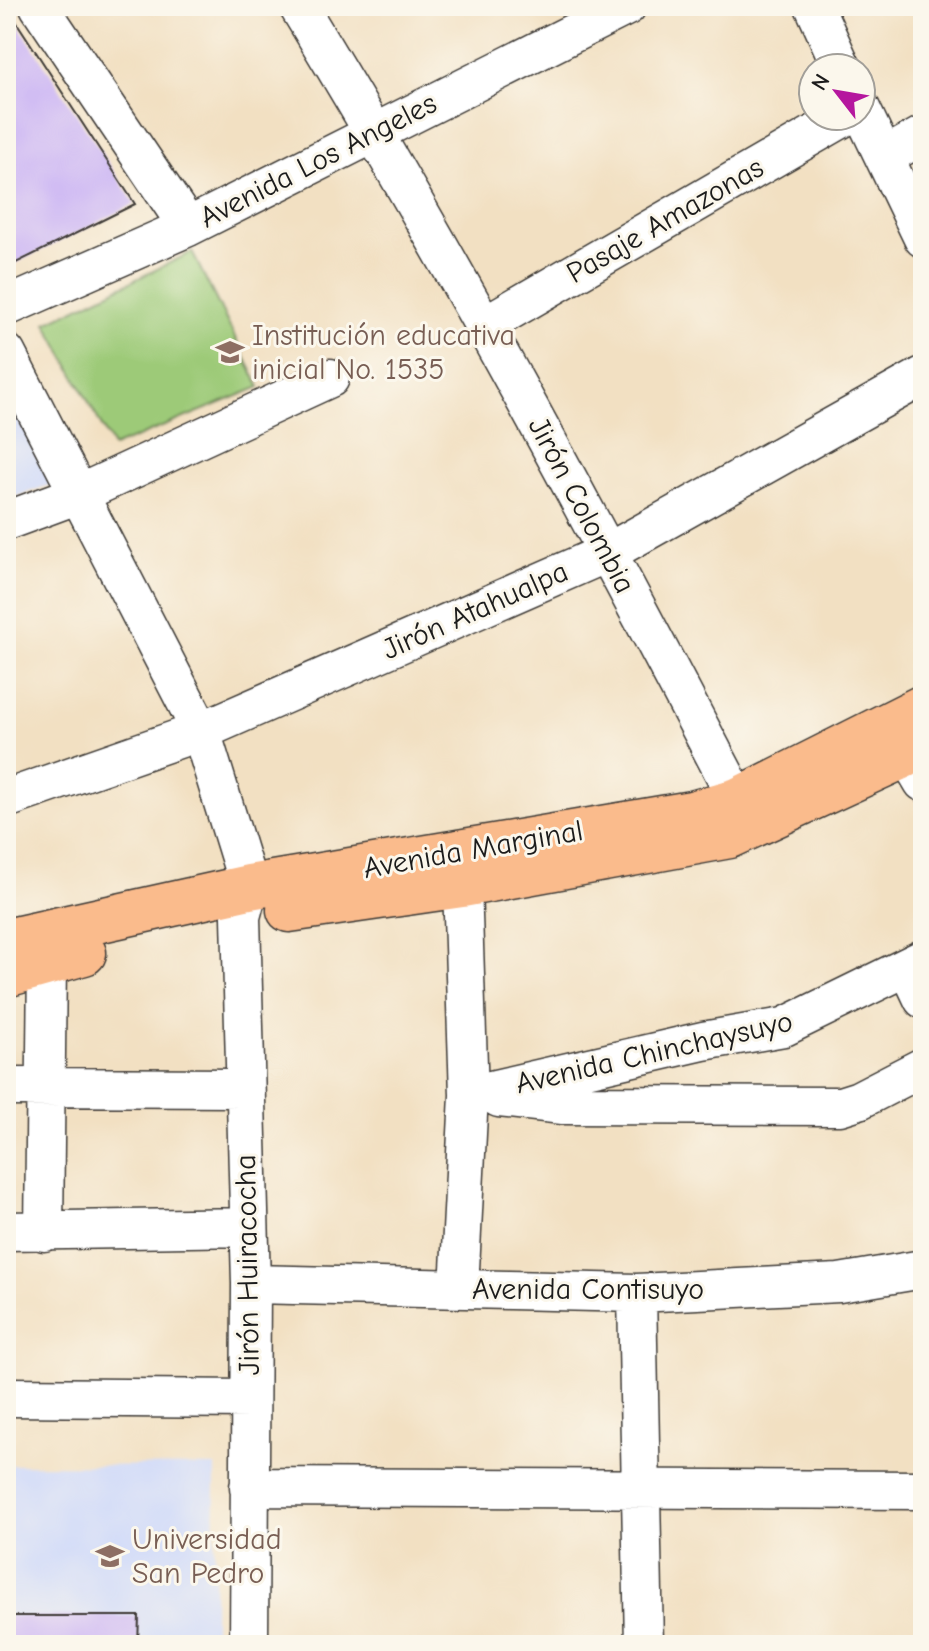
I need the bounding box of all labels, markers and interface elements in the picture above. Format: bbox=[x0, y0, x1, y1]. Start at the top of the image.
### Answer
north arrow bbox=[797, 52, 877, 132]
text: N bbox=[806, 69, 836, 95]
street label: Avenida Los Angeles bbox=[194, 86, 442, 235]
street label: Pasaje Amazonas bbox=[561, 150, 770, 291]
place label: Institución educativa inicial No. 1535 bbox=[252, 318, 515, 387]
school or university icon: Institución educativa inicial No. 1535 bbox=[215, 337, 245, 367]
street label: Jirón Colombia bbox=[521, 411, 643, 599]
street label: Jirón Atahualpa bbox=[377, 554, 573, 667]
street label: Avenida Marginal bbox=[361, 813, 586, 886]
street label: Avenida Chinchaysuyo bbox=[512, 1004, 796, 1101]
street label: Jirón Huiracocha bbox=[228, 1154, 267, 1376]
street label: Avenida Contisuyo bbox=[472, 1272, 704, 1307]
place label: Universidad San Pedro bbox=[132, 1522, 282, 1591]
school or university icon: Universidad San Pedro bbox=[95, 1541, 125, 1571]

